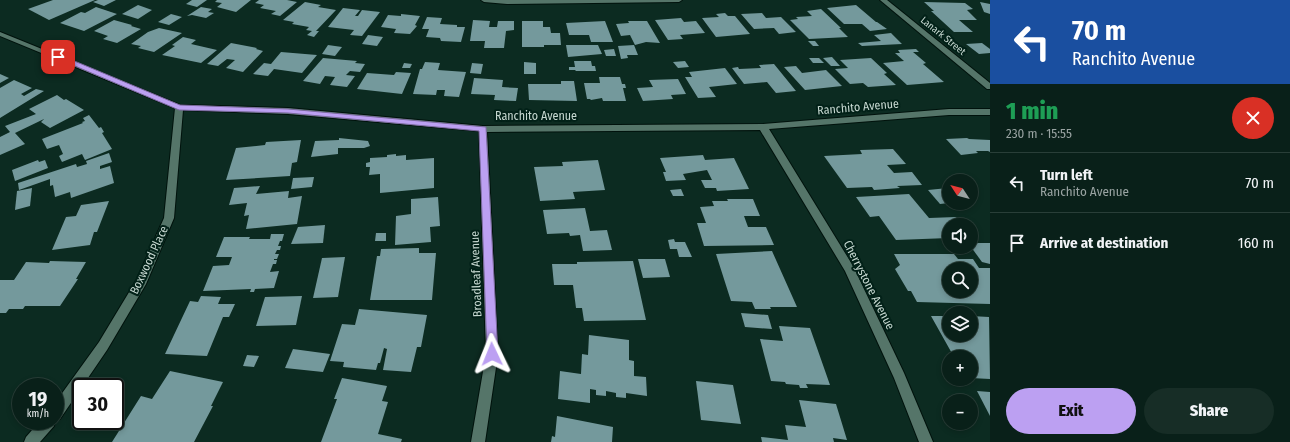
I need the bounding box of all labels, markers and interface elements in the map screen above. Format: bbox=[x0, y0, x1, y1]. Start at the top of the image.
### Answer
street label: Lanark Street bbox=[918, 14, 969, 58]
text: 70 m bbox=[1072, 14, 1126, 47]
icon: left bbox=[1006, 16, 1058, 68]
pin bbox=[41, 40, 75, 74]
icon: arrive bbox=[47, 46, 69, 68]
text: Ranchito Avenue bbox=[1072, 48, 1195, 70]
street label: Ranchito Avenue bbox=[817, 96, 900, 118]
text: 1 min bbox=[1006, 97, 1058, 125]
button: close bbox=[1232, 97, 1274, 139]
street label: Ranchito Avenue bbox=[495, 109, 577, 123]
text: 230 m · 15:55 bbox=[1006, 126, 1072, 141]
text: Turn left bbox=[1040, 166, 1093, 184]
icon: left bbox=[1006, 172, 1028, 194]
north arrow bbox=[942, 174, 978, 210]
map controls bbox=[942, 174, 978, 430]
text: 70 m bbox=[1245, 174, 1274, 192]
text: Ranchito Avenue bbox=[1040, 184, 1129, 199]
button: sound bbox=[942, 218, 978, 254]
street label: Boxwood Place bbox=[127, 224, 171, 296]
street label: Broadleaf Avenue bbox=[467, 231, 485, 317]
icon: arrive bbox=[1006, 232, 1028, 254]
text: Arrive at destination bbox=[1040, 234, 1168, 252]
text: 160 m bbox=[1238, 234, 1274, 252]
street label: Cherrystone Avenue bbox=[840, 238, 898, 332]
button: search bbox=[942, 262, 978, 298]
button: layers bbox=[942, 306, 978, 342]
position arrow bbox=[471, 333, 513, 375]
button: + bbox=[942, 350, 978, 386]
speed limit sign: 30 bbox=[72, 378, 124, 430]
text: 19 bbox=[29, 387, 47, 411]
button: Exit bbox=[1006, 388, 1136, 434]
button: Share bbox=[1144, 388, 1274, 434]
button: − bbox=[942, 394, 978, 430]
text: km/h bbox=[27, 408, 49, 420]

